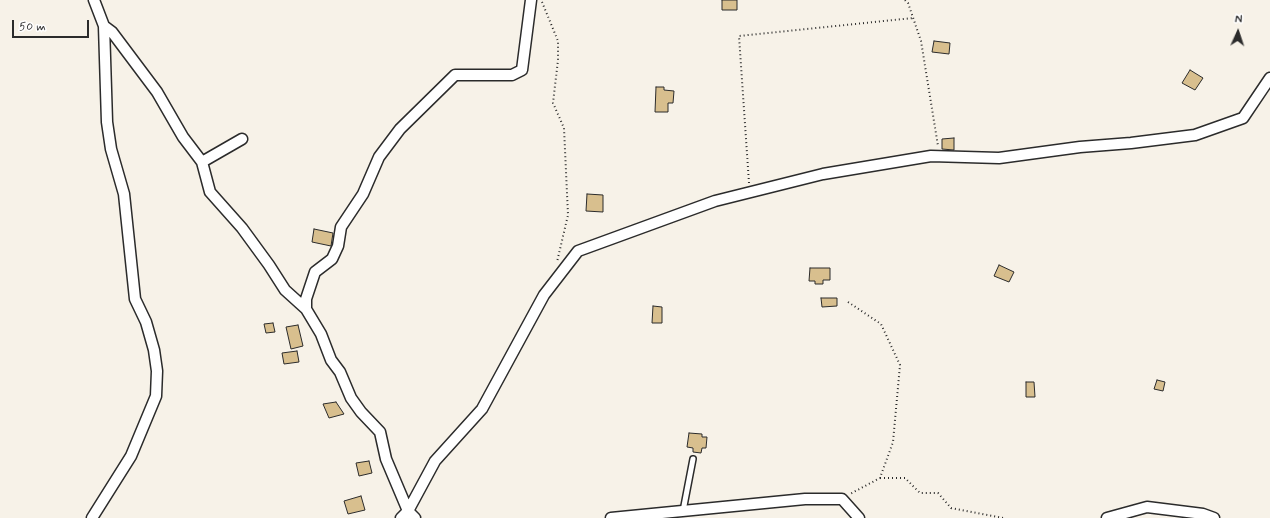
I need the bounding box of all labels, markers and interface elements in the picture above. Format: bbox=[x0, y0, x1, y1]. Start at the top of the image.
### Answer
scale bar bbox=[14, 12, 91, 38]
north arrow bbox=[1218, 12, 1258, 52]
text: N bbox=[1235, 13, 1243, 27]
text: 50 m bbox=[19, 19, 46, 35]

